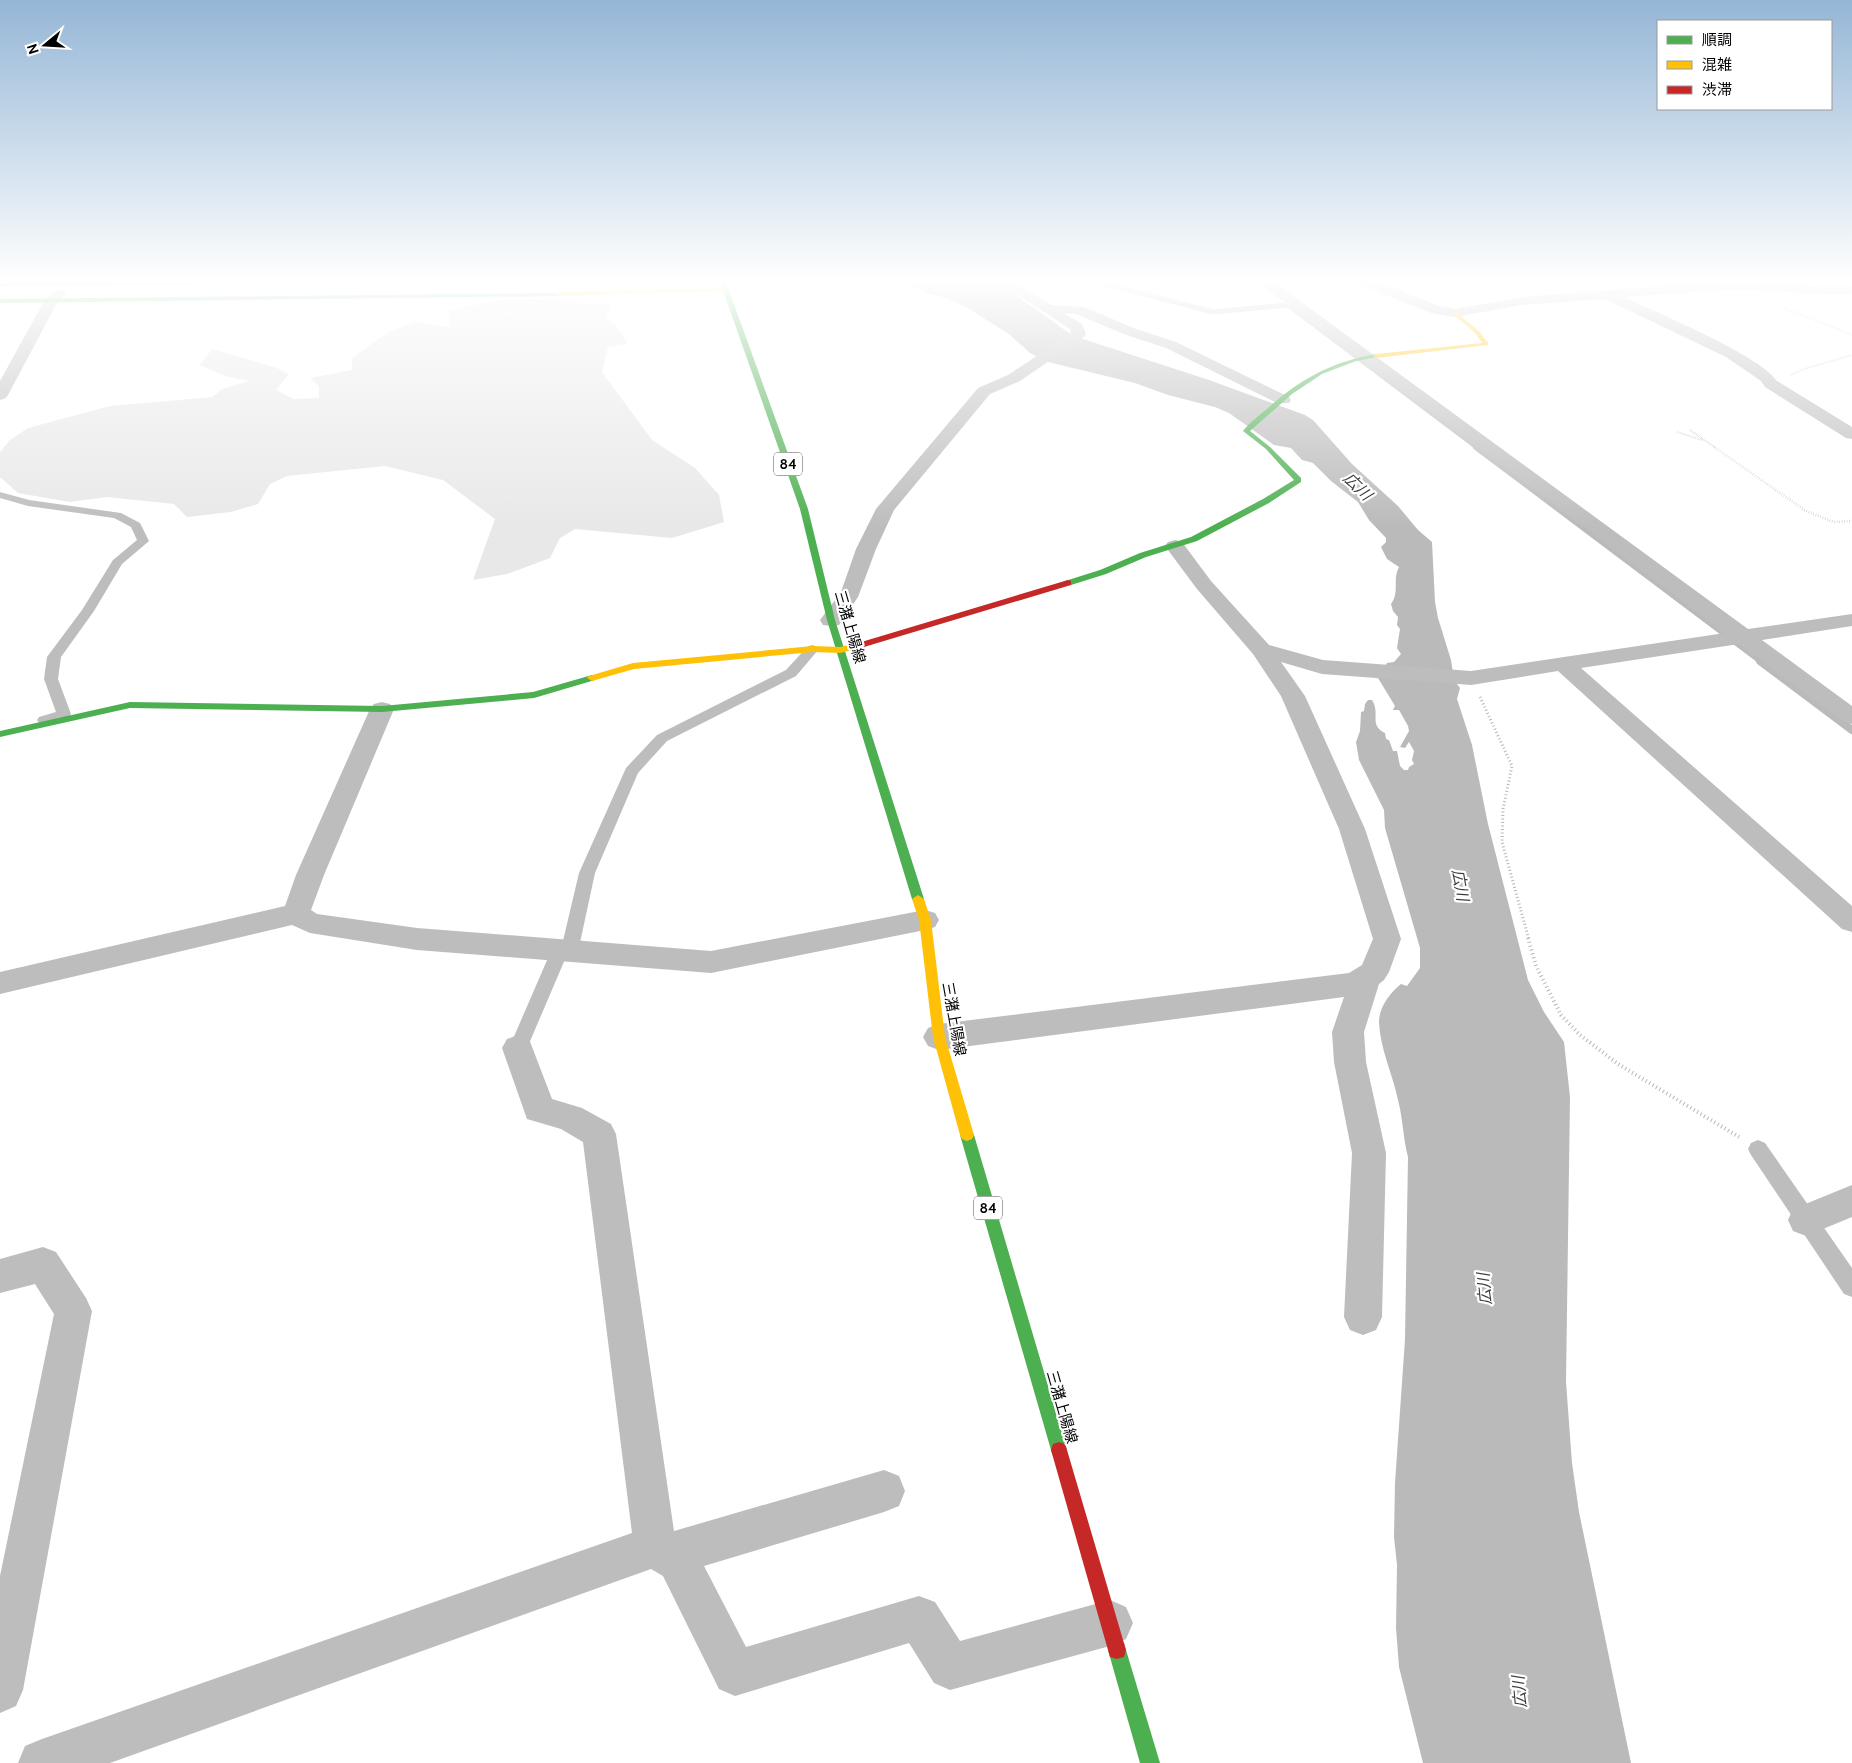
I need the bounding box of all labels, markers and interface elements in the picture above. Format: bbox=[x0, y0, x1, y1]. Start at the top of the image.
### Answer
north arrow bbox=[20, 20, 70, 70]
legend bbox=[1657, 20, 1832, 110]
text: 順調 bbox=[1702, 31, 1732, 49]
text: N bbox=[23, 42, 43, 57]
text: 混雑 bbox=[1702, 56, 1732, 74]
text: 渋滞 bbox=[1702, 81, 1732, 99]
road number: 84 bbox=[774, 452, 802, 476]
water label: 広川 bbox=[1340, 468, 1377, 506]
street label: 三潴上陽線 bbox=[831, 588, 869, 666]
water label: 広川 bbox=[1448, 868, 1473, 904]
street label: 三潴上陽線 bbox=[939, 980, 969, 1058]
road number: 84 bbox=[974, 1196, 1002, 1220]
water label: 広川 bbox=[1473, 1270, 1495, 1306]
street label: 三潴上陽線 bbox=[1043, 1368, 1081, 1446]
water label: 広川 bbox=[1508, 1673, 1530, 1709]

